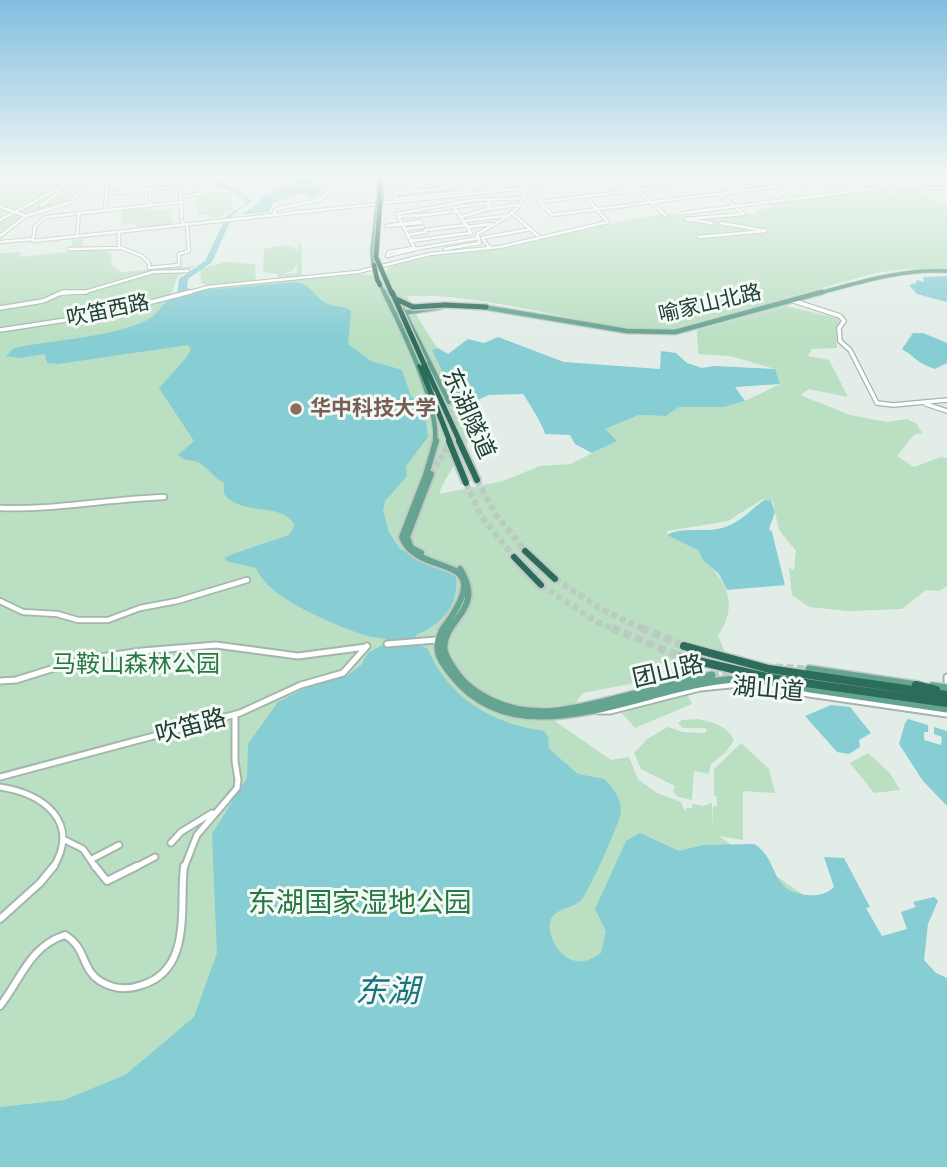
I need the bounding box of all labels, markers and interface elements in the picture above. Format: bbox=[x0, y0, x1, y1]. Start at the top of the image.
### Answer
street label: 喻家山北路 bbox=[656, 280, 764, 328]
street label: 吹笛西路 bbox=[64, 290, 152, 332]
street label: 东湖隧道 bbox=[435, 364, 501, 464]
place label: 华中科技大学 bbox=[310, 396, 436, 422]
marker: 华中科技大学 bbox=[288, 401, 304, 417]
street label: 团山路 bbox=[630, 650, 706, 694]
park label: 马鞍山森林公园 bbox=[52, 651, 220, 679]
street label: 湖山道 bbox=[731, 673, 805, 707]
street label: 吹笛路 bbox=[152, 704, 230, 750]
park label: 东湖国家湿地公园 bbox=[248, 887, 472, 921]
water label: 东湖 bbox=[355, 974, 419, 1012]

